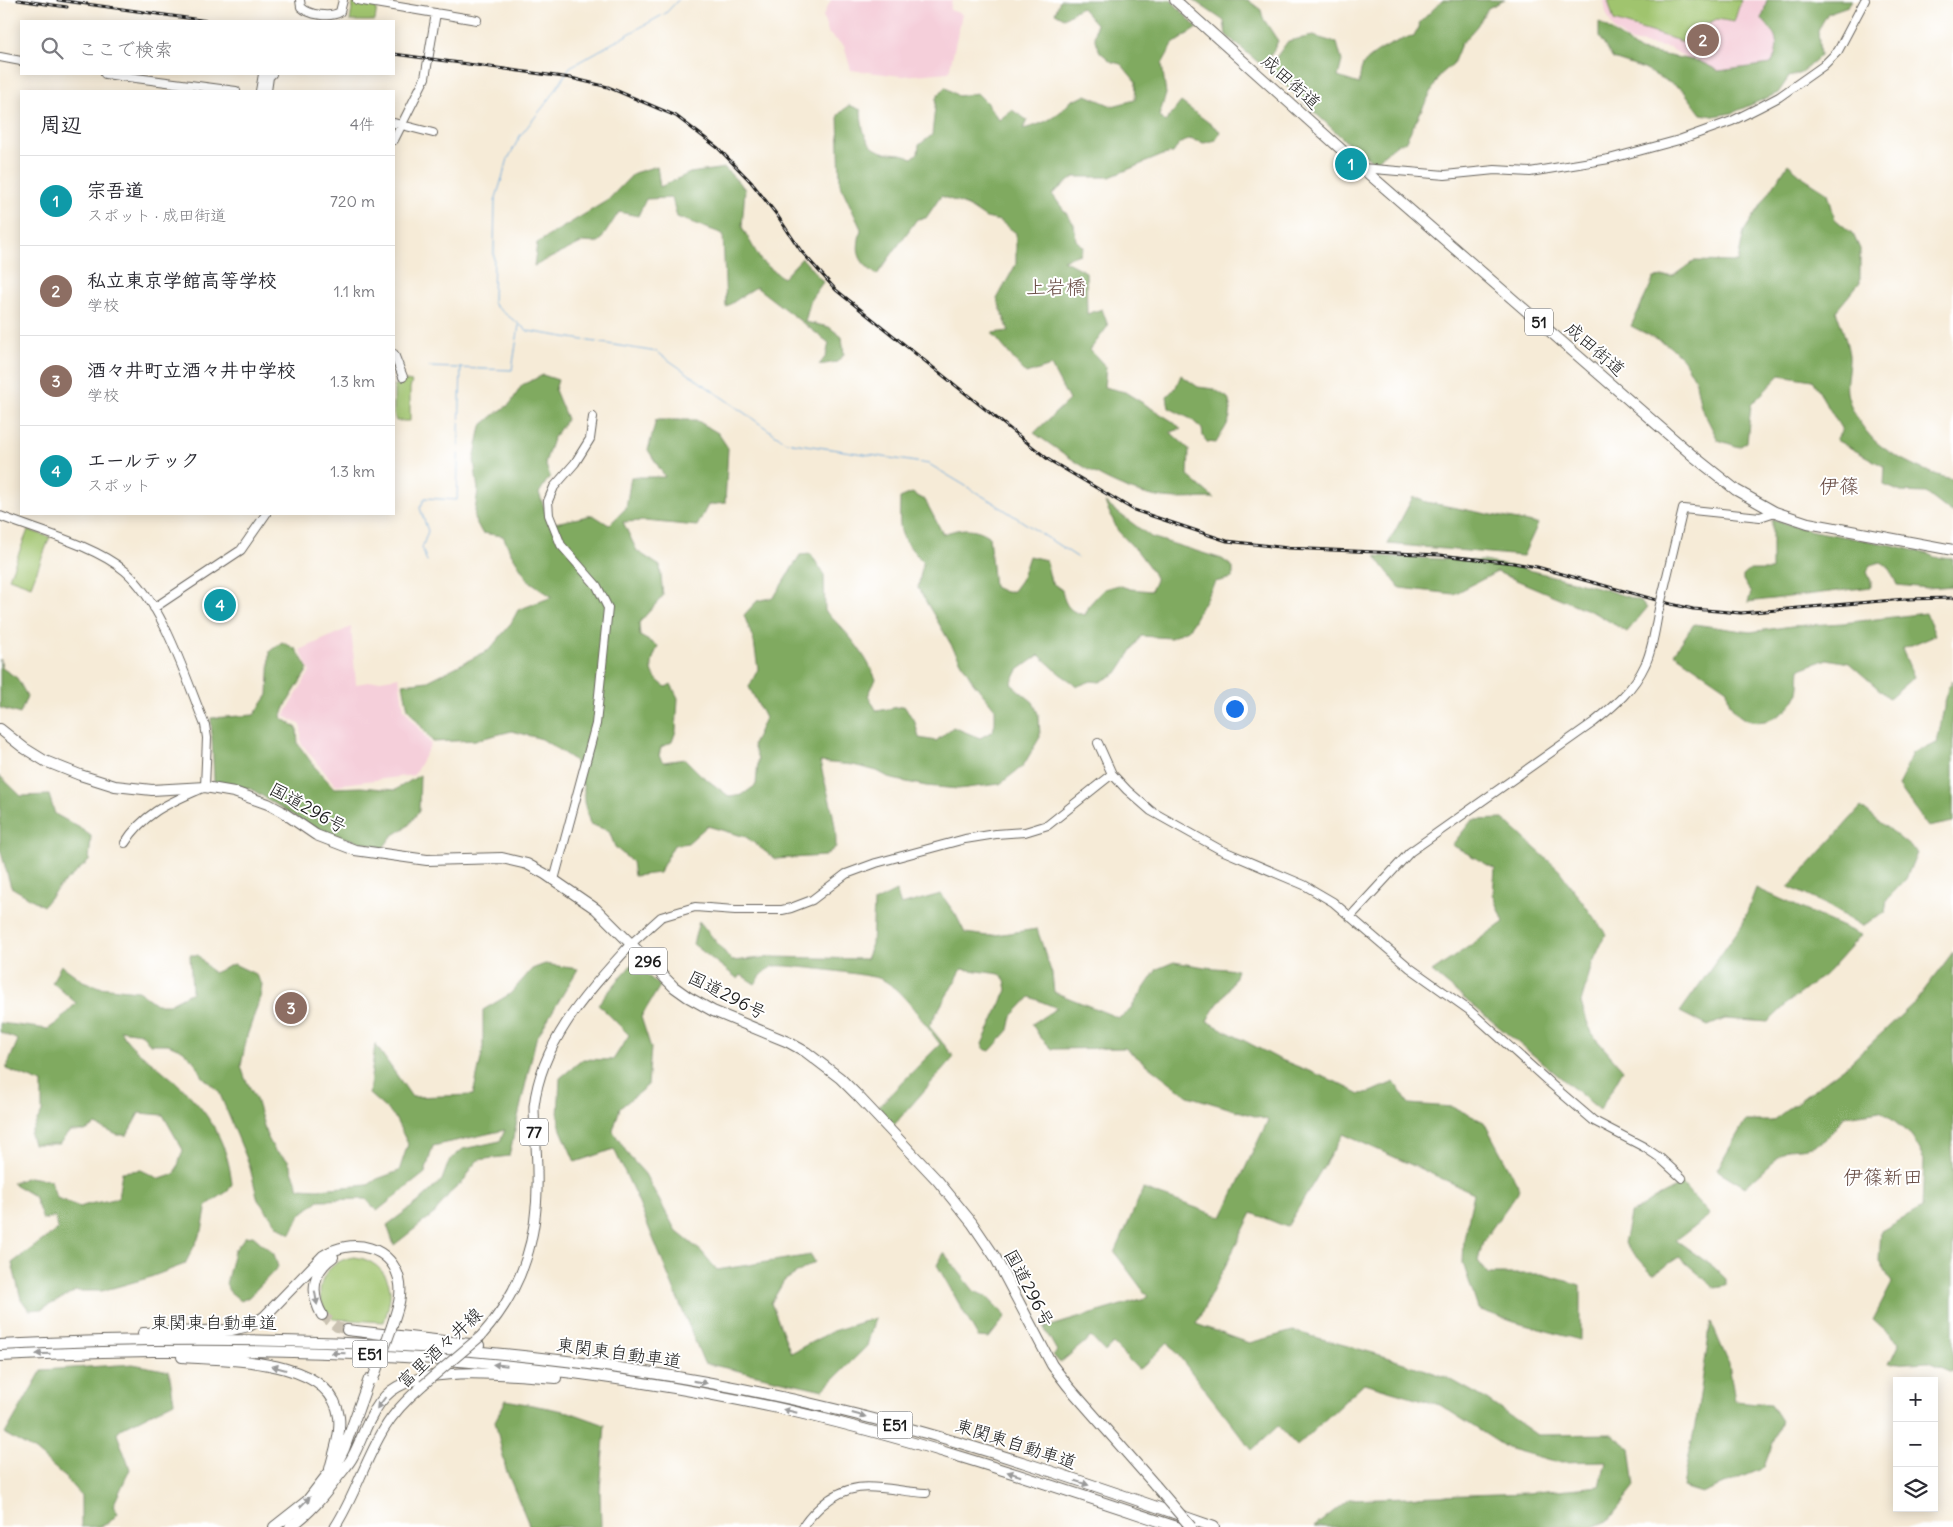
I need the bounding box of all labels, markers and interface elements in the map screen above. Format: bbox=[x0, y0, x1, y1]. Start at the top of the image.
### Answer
search box bbox=[20, 20, 395, 75]
pin: 2 bbox=[1687, 21, 1719, 59]
icon: search bbox=[38, 34, 66, 62]
text: ここで検索 bbox=[78, 37, 173, 61]
street label: 成田街道 bbox=[1257, 49, 1326, 114]
text: 周辺 bbox=[40, 111, 82, 138]
text: 4件 bbox=[350, 114, 375, 134]
pin: 1 bbox=[1335, 145, 1367, 183]
text: 宗吾道 bbox=[87, 178, 144, 202]
text: 1 bbox=[53, 191, 59, 211]
text: 720 m bbox=[330, 191, 375, 211]
text: スポット · 成田街道 bbox=[87, 205, 226, 225]
text: 私立東京学館高等学校 bbox=[87, 268, 277, 292]
district label: 上岩橋 bbox=[1026, 274, 1086, 299]
text: 2 bbox=[52, 281, 60, 301]
text: 1.1 km bbox=[334, 281, 375, 301]
text: 学校 bbox=[87, 295, 119, 315]
road number: 51 bbox=[1525, 308, 1553, 336]
street label: 成田街道 bbox=[1561, 316, 1630, 381]
text: 酒々井町立酒々井中学校 bbox=[87, 358, 296, 382]
text: 3 bbox=[51, 371, 61, 391]
text: 1.3 km bbox=[330, 371, 375, 391]
text: 学校 bbox=[87, 385, 119, 405]
text: エールテック bbox=[87, 448, 200, 472]
text: 4 bbox=[51, 461, 61, 481]
text: 1.3 km bbox=[330, 461, 375, 481]
district label: 伊篠 bbox=[1819, 473, 1859, 498]
text: スポット bbox=[87, 475, 151, 495]
pin: 4 bbox=[204, 586, 236, 624]
your location bbox=[1222, 696, 1248, 722]
street label: 国道296号 bbox=[266, 777, 351, 838]
road number: 296 bbox=[629, 948, 667, 974]
street label: 国道296号 bbox=[684, 965, 770, 1024]
pin: 3 bbox=[275, 989, 307, 1027]
road number: 77 bbox=[520, 1118, 548, 1146]
district label: 伊篠新田 bbox=[1843, 1164, 1923, 1189]
street label: 国道296号 bbox=[999, 1245, 1059, 1331]
one-way arrow bbox=[312, 1290, 320, 1306]
street label: 富里酒々井線 bbox=[392, 1302, 487, 1393]
street label: 東関東自動車道 bbox=[151, 1311, 277, 1334]
street label: 東関東自動車道 bbox=[555, 1332, 683, 1373]
road number: E51 bbox=[352, 1340, 388, 1368]
one-way arrow bbox=[329, 1349, 345, 1357]
one-way arrow bbox=[35, 1351, 51, 1359]
one-way arrow bbox=[491, 1361, 507, 1369]
one-way arrow bbox=[272, 1363, 287, 1371]
map controls bbox=[1893, 1377, 1938, 1512]
button: + bbox=[1893, 1377, 1938, 1422]
one-way arrow bbox=[693, 1378, 709, 1386]
one-way arrow bbox=[375, 1396, 386, 1409]
one-way arrow bbox=[783, 1407, 798, 1415]
one-way arrow bbox=[852, 1412, 867, 1420]
road number: E51 bbox=[878, 1412, 912, 1438]
street label: 東関東自動車道 bbox=[953, 1413, 1080, 1474]
button: − bbox=[1893, 1422, 1938, 1467]
button: layers bbox=[1893, 1467, 1938, 1512]
one-way arrow bbox=[1006, 1470, 1021, 1478]
one-way arrow bbox=[1074, 1479, 1089, 1487]
one-way arrow bbox=[299, 1496, 311, 1508]

